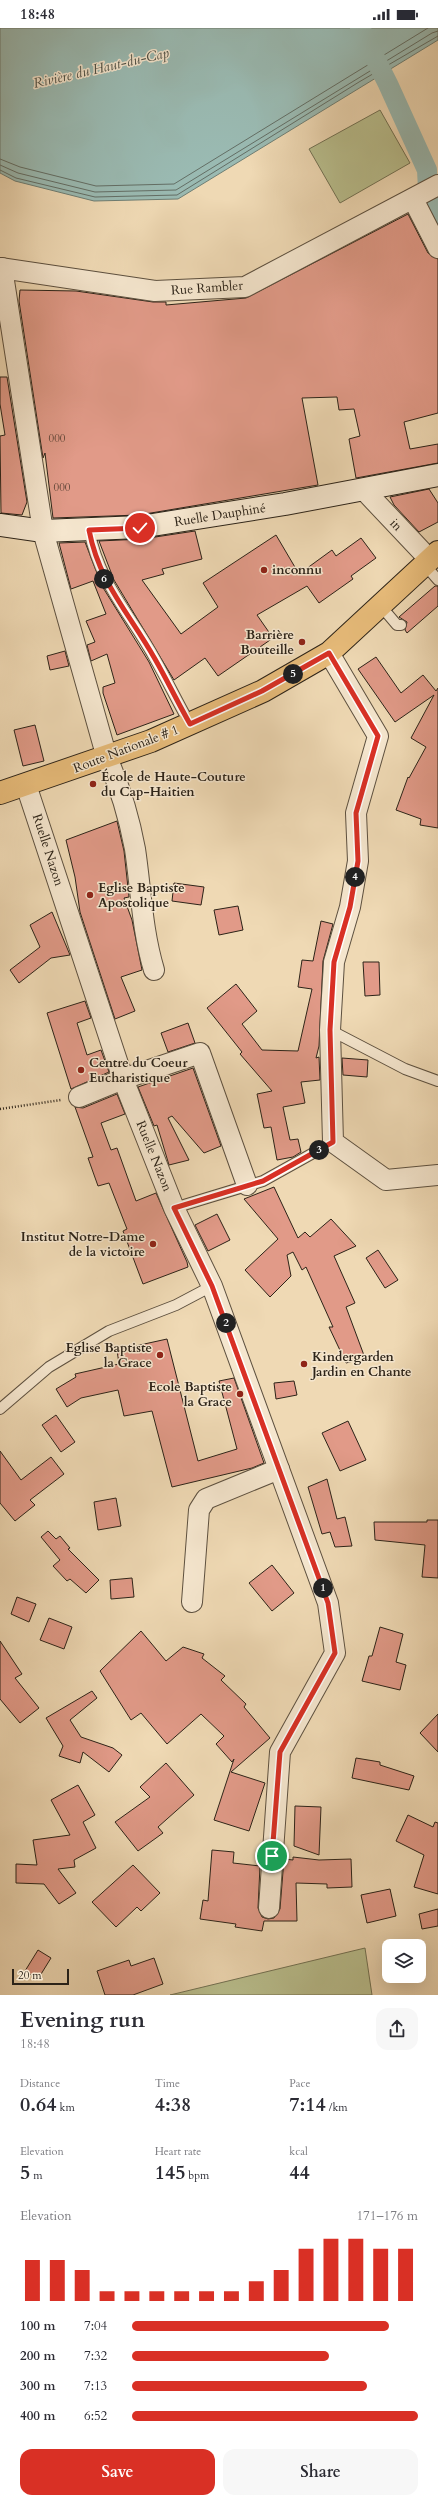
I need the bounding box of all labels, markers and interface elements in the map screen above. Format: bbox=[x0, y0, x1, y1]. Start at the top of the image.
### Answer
text: 18:48 bbox=[20, 4, 55, 24]
water label: Rivière du Haut-du-Cap bbox=[31, 43, 171, 93]
street label: Rue Rambler bbox=[170, 276, 244, 299]
house number: 000 bbox=[49, 431, 66, 446]
house number: 000 bbox=[54, 480, 71, 495]
street label: Ruelle Dauphiné bbox=[173, 499, 267, 531]
pin bbox=[123, 511, 157, 545]
street label: in bbox=[386, 515, 407, 536]
icon: check bbox=[129, 517, 151, 539]
place label: inconnu bbox=[272, 561, 322, 579]
marker: inconnu bbox=[259, 565, 269, 575]
pin: 6 bbox=[94, 569, 114, 589]
text: 6 bbox=[101, 571, 107, 586]
place label: Barrière Bouteille bbox=[240, 626, 294, 659]
marker: Barrière Bouteille bbox=[297, 637, 307, 647]
pin: 5 bbox=[283, 664, 303, 684]
text: 5 bbox=[290, 666, 296, 681]
street label: Route Nationale # 1 bbox=[71, 721, 181, 777]
place label: École de Haute-Couture du Cap-Haitien bbox=[101, 768, 246, 801]
marker: École de Haute-Couture du Cap-Haitien bbox=[88, 779, 98, 789]
street label: Ruelle Nazon bbox=[28, 812, 68, 889]
pin: 4 bbox=[345, 867, 365, 887]
text: 4 bbox=[352, 869, 358, 884]
place label: Eglise Baptiste Apostolique bbox=[98, 879, 185, 912]
marker: Eglise Baptiste Apostolique bbox=[85, 890, 95, 900]
place label: Centre du Coeur Eucharistique bbox=[89, 1054, 188, 1087]
marker: Centre du Coeur Eucharistique bbox=[76, 1065, 86, 1075]
street label: Ruelle Nazon bbox=[132, 1118, 177, 1195]
pin: 3 bbox=[309, 1140, 329, 1160]
text: 3 bbox=[316, 1142, 322, 1157]
place label: Institut Notre-Dame de la victoire bbox=[21, 1228, 145, 1261]
marker: Institut Notre-Dame de la victoire bbox=[148, 1239, 158, 1249]
pin: 2 bbox=[216, 1313, 236, 1333]
text: 2 bbox=[223, 1315, 229, 1330]
place label: Eglise Baptiste la Grace bbox=[65, 1339, 152, 1372]
place label: Kindergarden Jardin en Chante bbox=[310, 1348, 412, 1381]
marker: Eglise Baptiste la Grace bbox=[155, 1350, 165, 1360]
marker: Kindergarden Jardin en Chante bbox=[299, 1359, 309, 1369]
place label: Ecole Baptiste la Grace bbox=[148, 1378, 232, 1411]
marker: Ecole Baptiste la Grace bbox=[235, 1389, 245, 1399]
pin: 1 bbox=[313, 1578, 333, 1598]
text: 1 bbox=[320, 1580, 326, 1595]
pin bbox=[255, 1839, 289, 1873]
icon: arrive bbox=[261, 1845, 283, 1867]
map controls bbox=[382, 1939, 426, 1983]
button: layers bbox=[382, 1939, 426, 1983]
scale bar bbox=[12, 1967, 69, 1986]
text: 20 m bbox=[18, 1968, 42, 1983]
text: Evening run bbox=[20, 2005, 145, 2035]
button: share bbox=[376, 2008, 418, 2050]
text: 18:48 bbox=[20, 2035, 50, 2053]
text: Distance bbox=[20, 2076, 60, 2091]
text: Time bbox=[155, 2076, 180, 2091]
text: Pace bbox=[289, 2076, 311, 2091]
text: 0.64 bbox=[20, 2091, 57, 2118]
text: 4:38 bbox=[155, 2091, 191, 2118]
text: 7:14 bbox=[289, 2091, 326, 2118]
text: km bbox=[57, 2100, 75, 2115]
text: /km bbox=[326, 2100, 348, 2115]
text: Elevation bbox=[20, 2144, 64, 2159]
text: Heart rate bbox=[155, 2144, 201, 2159]
text: kcal bbox=[289, 2144, 308, 2159]
text: 5 bbox=[20, 2159, 30, 2186]
text: 145 bbox=[155, 2159, 185, 2186]
text: 44 bbox=[289, 2159, 310, 2186]
text: m bbox=[30, 2168, 43, 2183]
text: bpm bbox=[185, 2168, 209, 2183]
text: Elevation bbox=[20, 2207, 72, 2225]
text: 171–176 m bbox=[356, 2207, 418, 2225]
text: 100 m bbox=[20, 2317, 55, 2335]
text: 7:04 bbox=[84, 2317, 107, 2335]
text: 200 m bbox=[20, 2347, 55, 2365]
text: 7:32 bbox=[84, 2347, 107, 2365]
text: 300 m bbox=[20, 2377, 55, 2395]
text: 7:13 bbox=[84, 2377, 107, 2395]
text: 400 m bbox=[20, 2407, 55, 2425]
text: 6:52 bbox=[84, 2407, 107, 2425]
button: Save bbox=[20, 2449, 215, 2495]
button: Share bbox=[223, 2449, 418, 2495]

